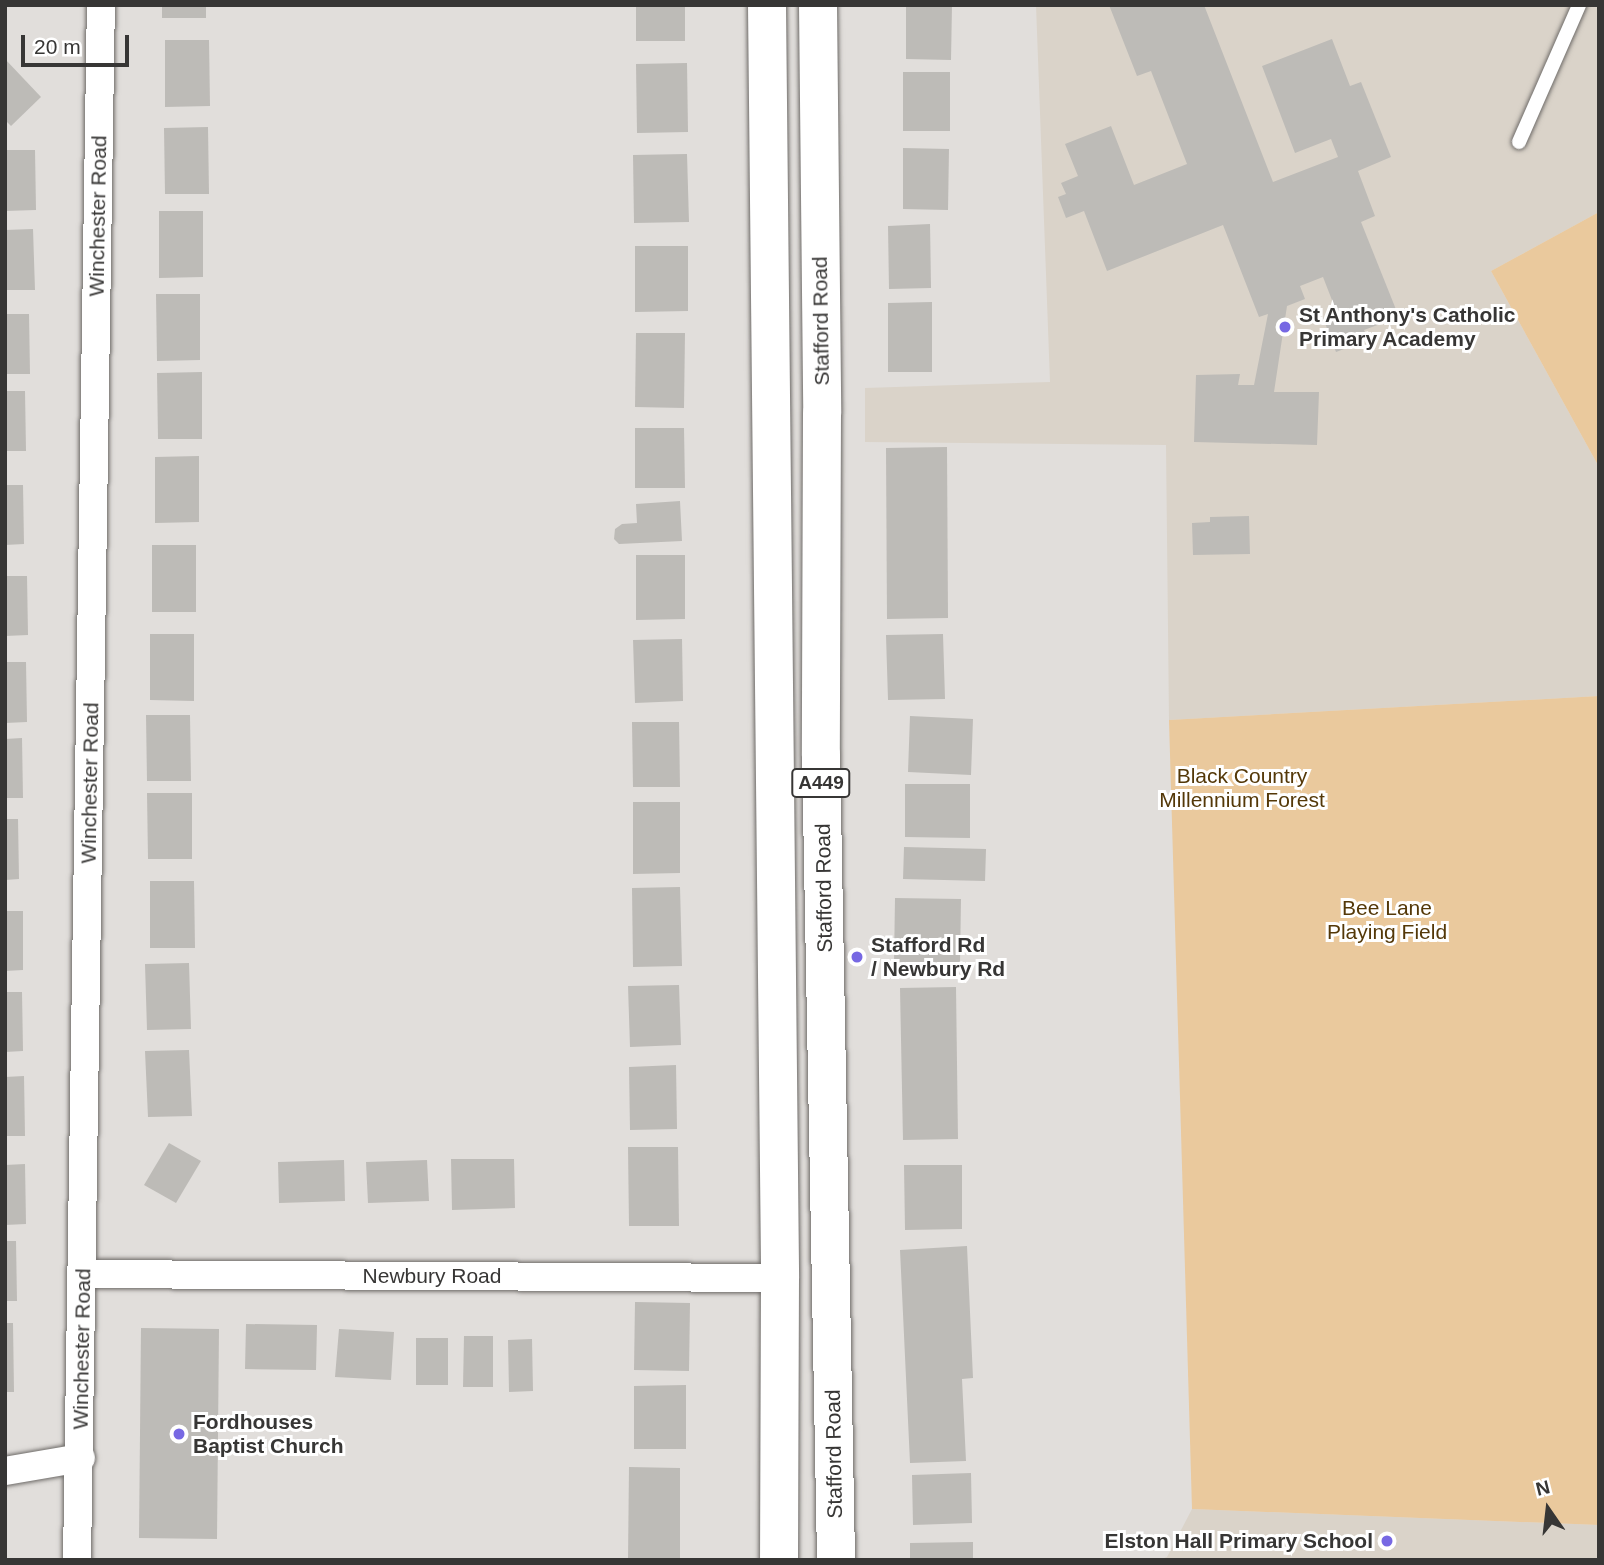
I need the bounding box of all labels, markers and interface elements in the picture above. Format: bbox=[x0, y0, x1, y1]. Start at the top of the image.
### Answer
scale bar bbox=[24, 21, 133, 65]
text: 20 m bbox=[34, 35, 81, 58]
street label: Winchester Road bbox=[84, 135, 112, 297]
street label: Stafford Road bbox=[807, 256, 835, 386]
place label: St Anthony's Catholic Primary Academy bbox=[1299, 302, 1516, 352]
marker: St Anthony's Catholic Primary Academy bbox=[1277, 319, 1293, 335]
street label: Winchester Road bbox=[76, 702, 104, 864]
park label: Black Country Millennium Forest bbox=[1159, 763, 1325, 813]
road number: A449 bbox=[791, 768, 851, 798]
street label: Stafford Road bbox=[810, 823, 838, 953]
park label: Bee Lane Playing Field bbox=[1327, 895, 1447, 945]
place label: Stafford Rd / Newbury Rd bbox=[871, 932, 1005, 982]
marker: Stafford Rd / Newbury Rd bbox=[849, 949, 865, 965]
street label: Newbury Road bbox=[363, 1263, 501, 1289]
street label: Winchester Road bbox=[68, 1268, 96, 1430]
street label: Stafford Road bbox=[820, 1389, 848, 1519]
place label: Fordhouses Baptist Church bbox=[193, 1409, 344, 1459]
marker: Fordhouses Baptist Church bbox=[171, 1426, 187, 1442]
north arrow bbox=[1513, 1474, 1583, 1544]
text: N bbox=[1534, 1476, 1552, 1500]
place label: Elston Hall Primary School bbox=[1105, 1528, 1373, 1554]
marker: Elston Hall Primary School bbox=[1379, 1533, 1395, 1549]

